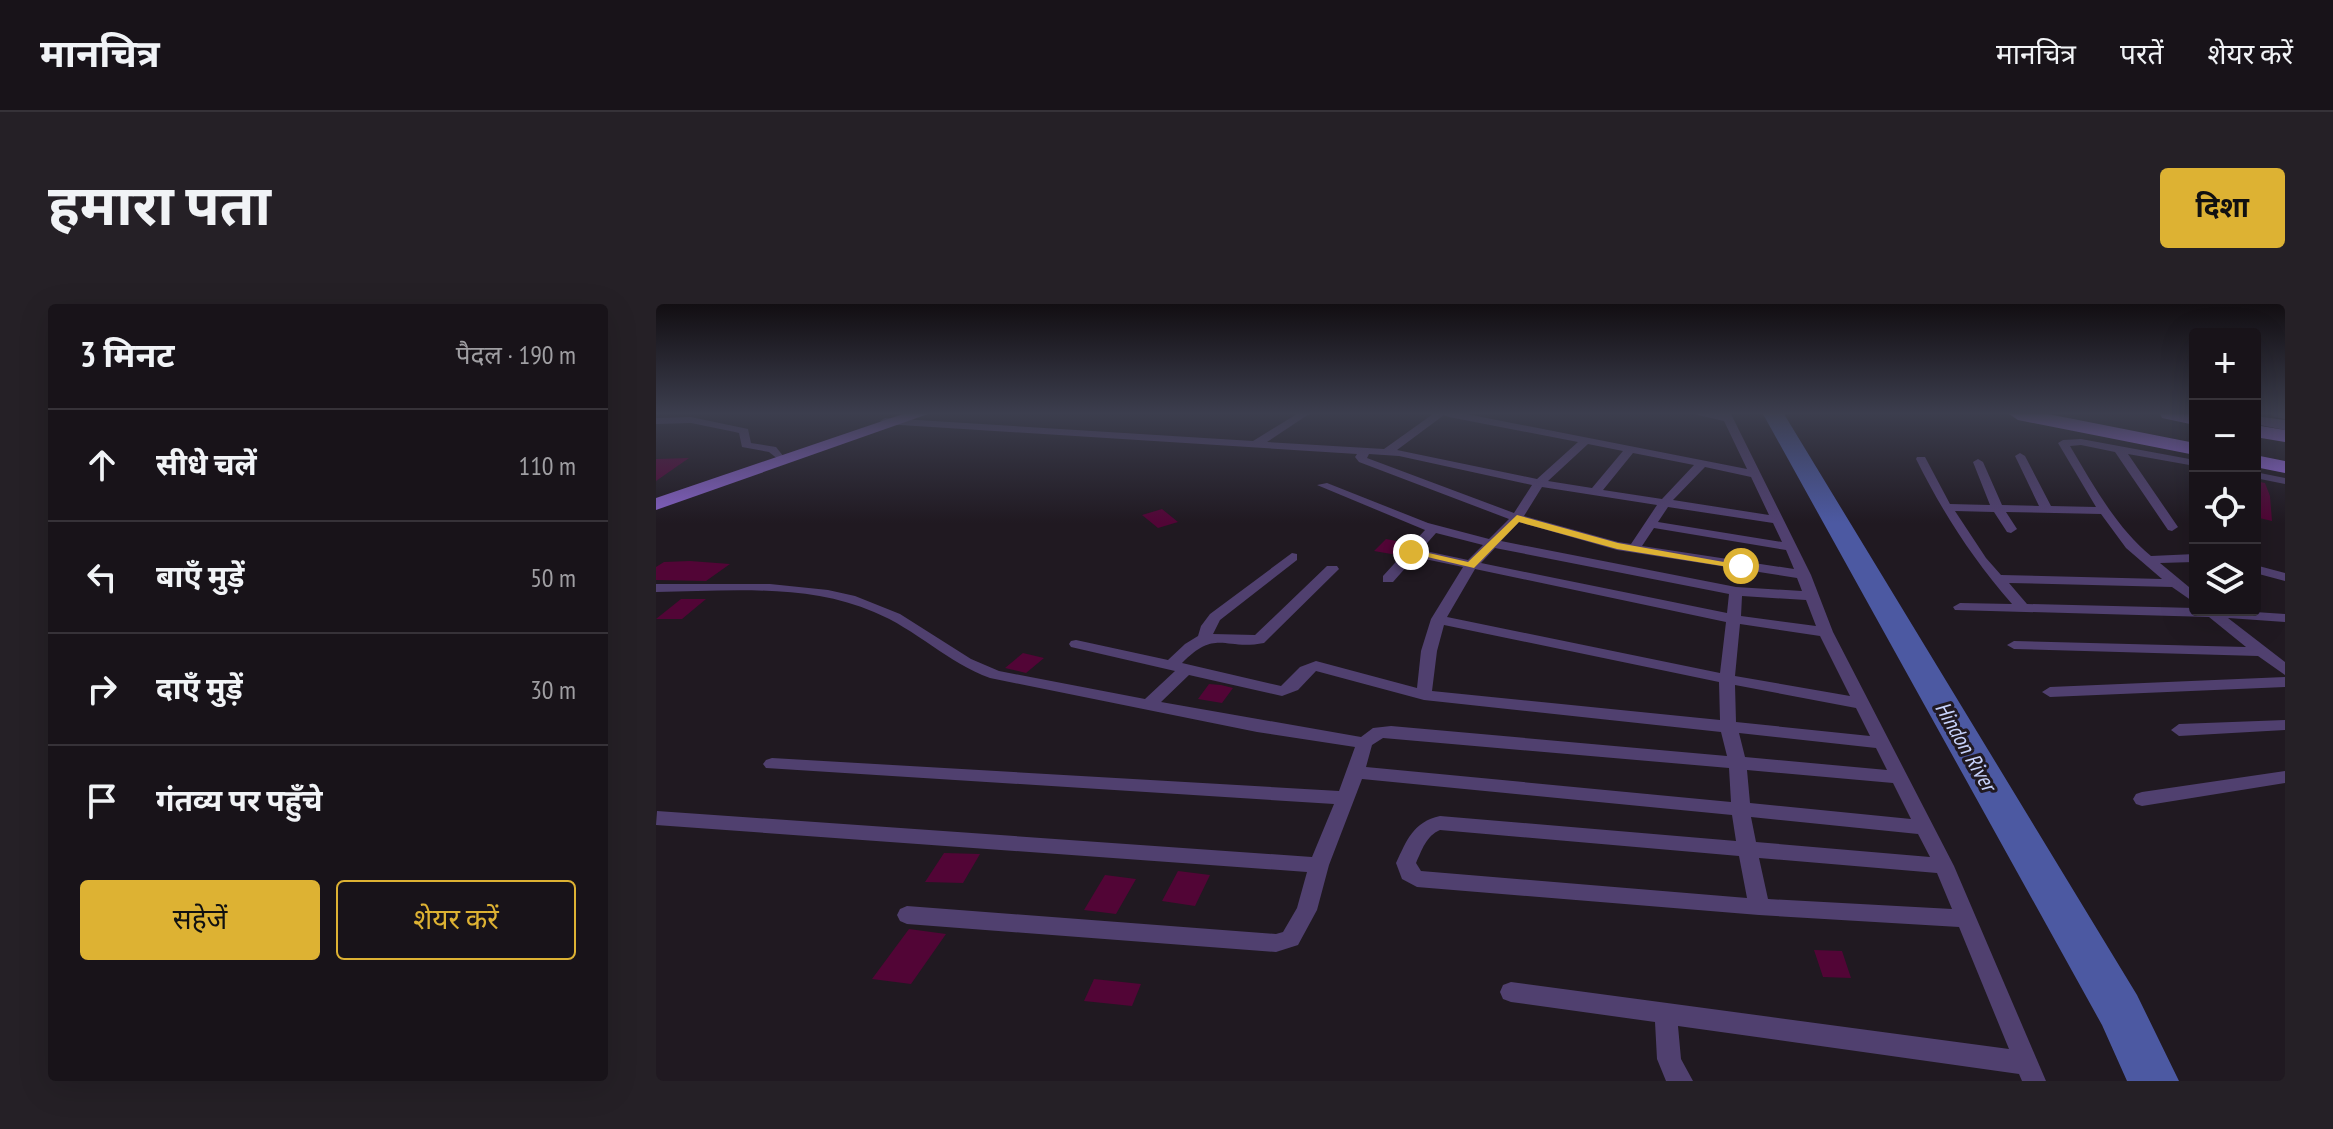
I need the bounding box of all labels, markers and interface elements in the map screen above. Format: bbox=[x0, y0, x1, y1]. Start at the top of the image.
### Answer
text: मानचित्र bbox=[40, 28, 160, 77]
text: मानचित्र bbox=[1996, 35, 2076, 72]
text: परतें bbox=[2120, 35, 2163, 72]
text: शेयर करें bbox=[2207, 35, 2293, 72]
text: हमारा पता bbox=[48, 168, 271, 240]
button: दिशा bbox=[2160, 168, 2285, 248]
map controls bbox=[2189, 328, 2261, 616]
button: + bbox=[2189, 328, 2261, 400]
text: 3 मिनट bbox=[80, 332, 175, 376]
text: पैदल · 190 m bbox=[456, 338, 576, 371]
button: − bbox=[2189, 400, 2261, 472]
icon: ahead bbox=[80, 443, 124, 487]
text: सीधे चलें bbox=[156, 444, 257, 483]
text: 110 m bbox=[518, 449, 576, 482]
button: locate bbox=[2189, 472, 2261, 544]
route end bbox=[1393, 534, 1429, 570]
button: layers bbox=[2189, 544, 2261, 616]
route start bbox=[1723, 548, 1759, 584]
icon: left bbox=[80, 555, 124, 599]
text: बाएँ मुड़ें bbox=[156, 556, 244, 595]
text: 50 m bbox=[530, 561, 576, 594]
icon: right bbox=[80, 667, 124, 711]
text: दाएँ मुड़ें bbox=[156, 668, 243, 707]
text: 30 m bbox=[530, 673, 576, 706]
water label: Hindon River bbox=[1929, 696, 2004, 798]
icon: arrive bbox=[80, 779, 124, 823]
text: गंतव्य पर पहुँचे bbox=[156, 780, 323, 819]
button: सहेजें bbox=[80, 880, 320, 960]
button: शेयर करें bbox=[336, 880, 576, 960]

